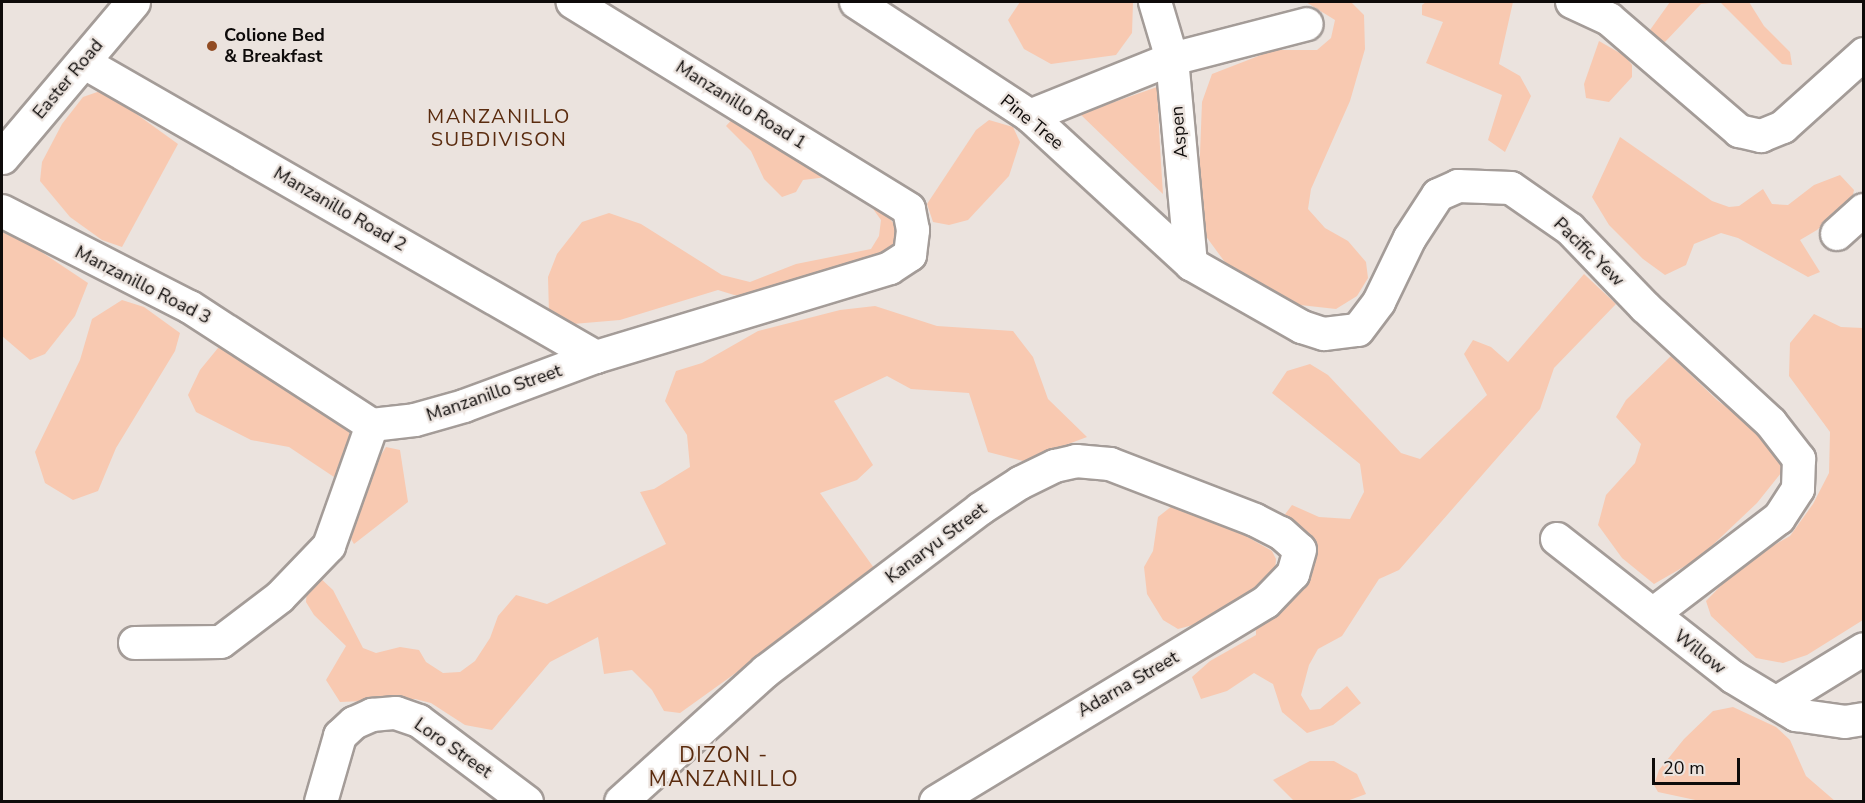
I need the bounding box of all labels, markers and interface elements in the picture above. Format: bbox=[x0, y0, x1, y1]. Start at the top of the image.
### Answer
place label: Colione Bed & Breakfast bbox=[224, 25, 325, 68]
street label: Easter Road bbox=[28, 35, 108, 123]
marker: Colione Bed & Breakfast bbox=[205, 39, 219, 53]
street label: Manzanillo Road 1 bbox=[672, 56, 810, 154]
street label: Pine Tree bbox=[996, 90, 1068, 154]
district label: MANZANILLO SUBDIVISON bbox=[427, 104, 571, 151]
street label: Aspen bbox=[1166, 105, 1192, 159]
street label: Manzanillo Road 2 bbox=[270, 162, 410, 256]
street label: Pacific Yew bbox=[1549, 213, 1629, 291]
street label: Manzanillo Road 3 bbox=[71, 241, 215, 329]
street label: Manzanillo Street bbox=[424, 360, 564, 426]
street label: Kanaryu Street bbox=[881, 498, 991, 588]
street label: Willow bbox=[1670, 625, 1730, 679]
street label: Adarna Street bbox=[1074, 646, 1182, 722]
street label: Loro Street bbox=[410, 713, 496, 783]
district label: DIZON - MANZANILLO bbox=[649, 742, 799, 792]
scale bar bbox=[1655, 746, 1744, 784]
text: 20 m bbox=[1663, 756, 1705, 780]

